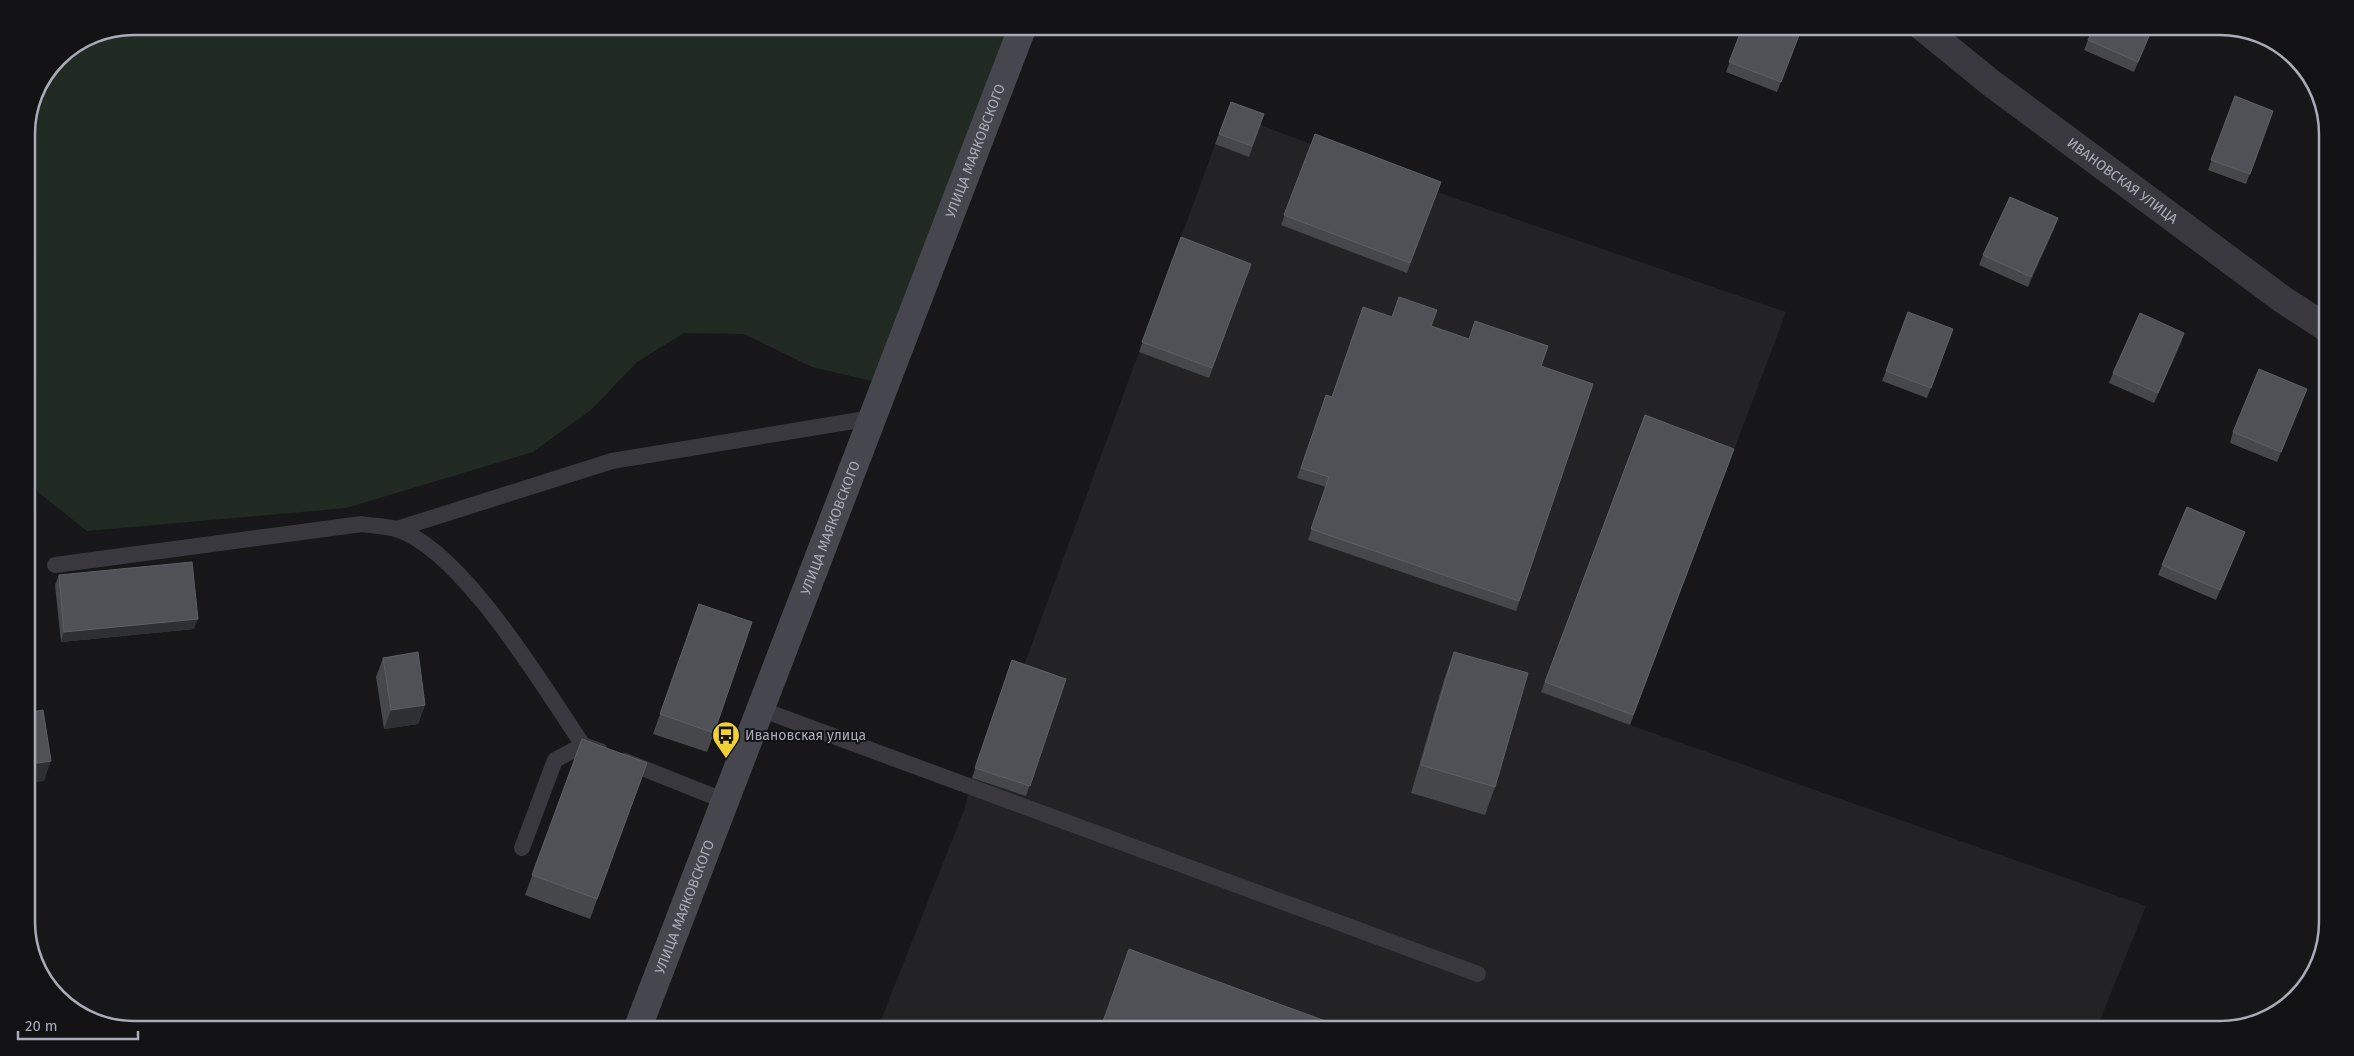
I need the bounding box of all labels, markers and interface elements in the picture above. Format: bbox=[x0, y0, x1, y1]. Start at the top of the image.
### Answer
street label: УЛИЦА МАЯКОВСКОГО bbox=[942, 81, 1009, 220]
street label: ИВАНОВСКАЯ УЛИЦА bbox=[2064, 134, 2181, 227]
street label: УЛИЦА МАЯКОВСКОГО bbox=[797, 458, 864, 597]
bus stop icon: Ивановская улица bbox=[711, 720, 741, 759]
place label: Ивановская улица bbox=[745, 727, 866, 744]
street label: УЛИЦА МАЯКОВСКОГО bbox=[651, 837, 718, 976]
scale bar bbox=[18, 1008, 138, 1040]
text: 20 m bbox=[25, 1017, 58, 1035]

